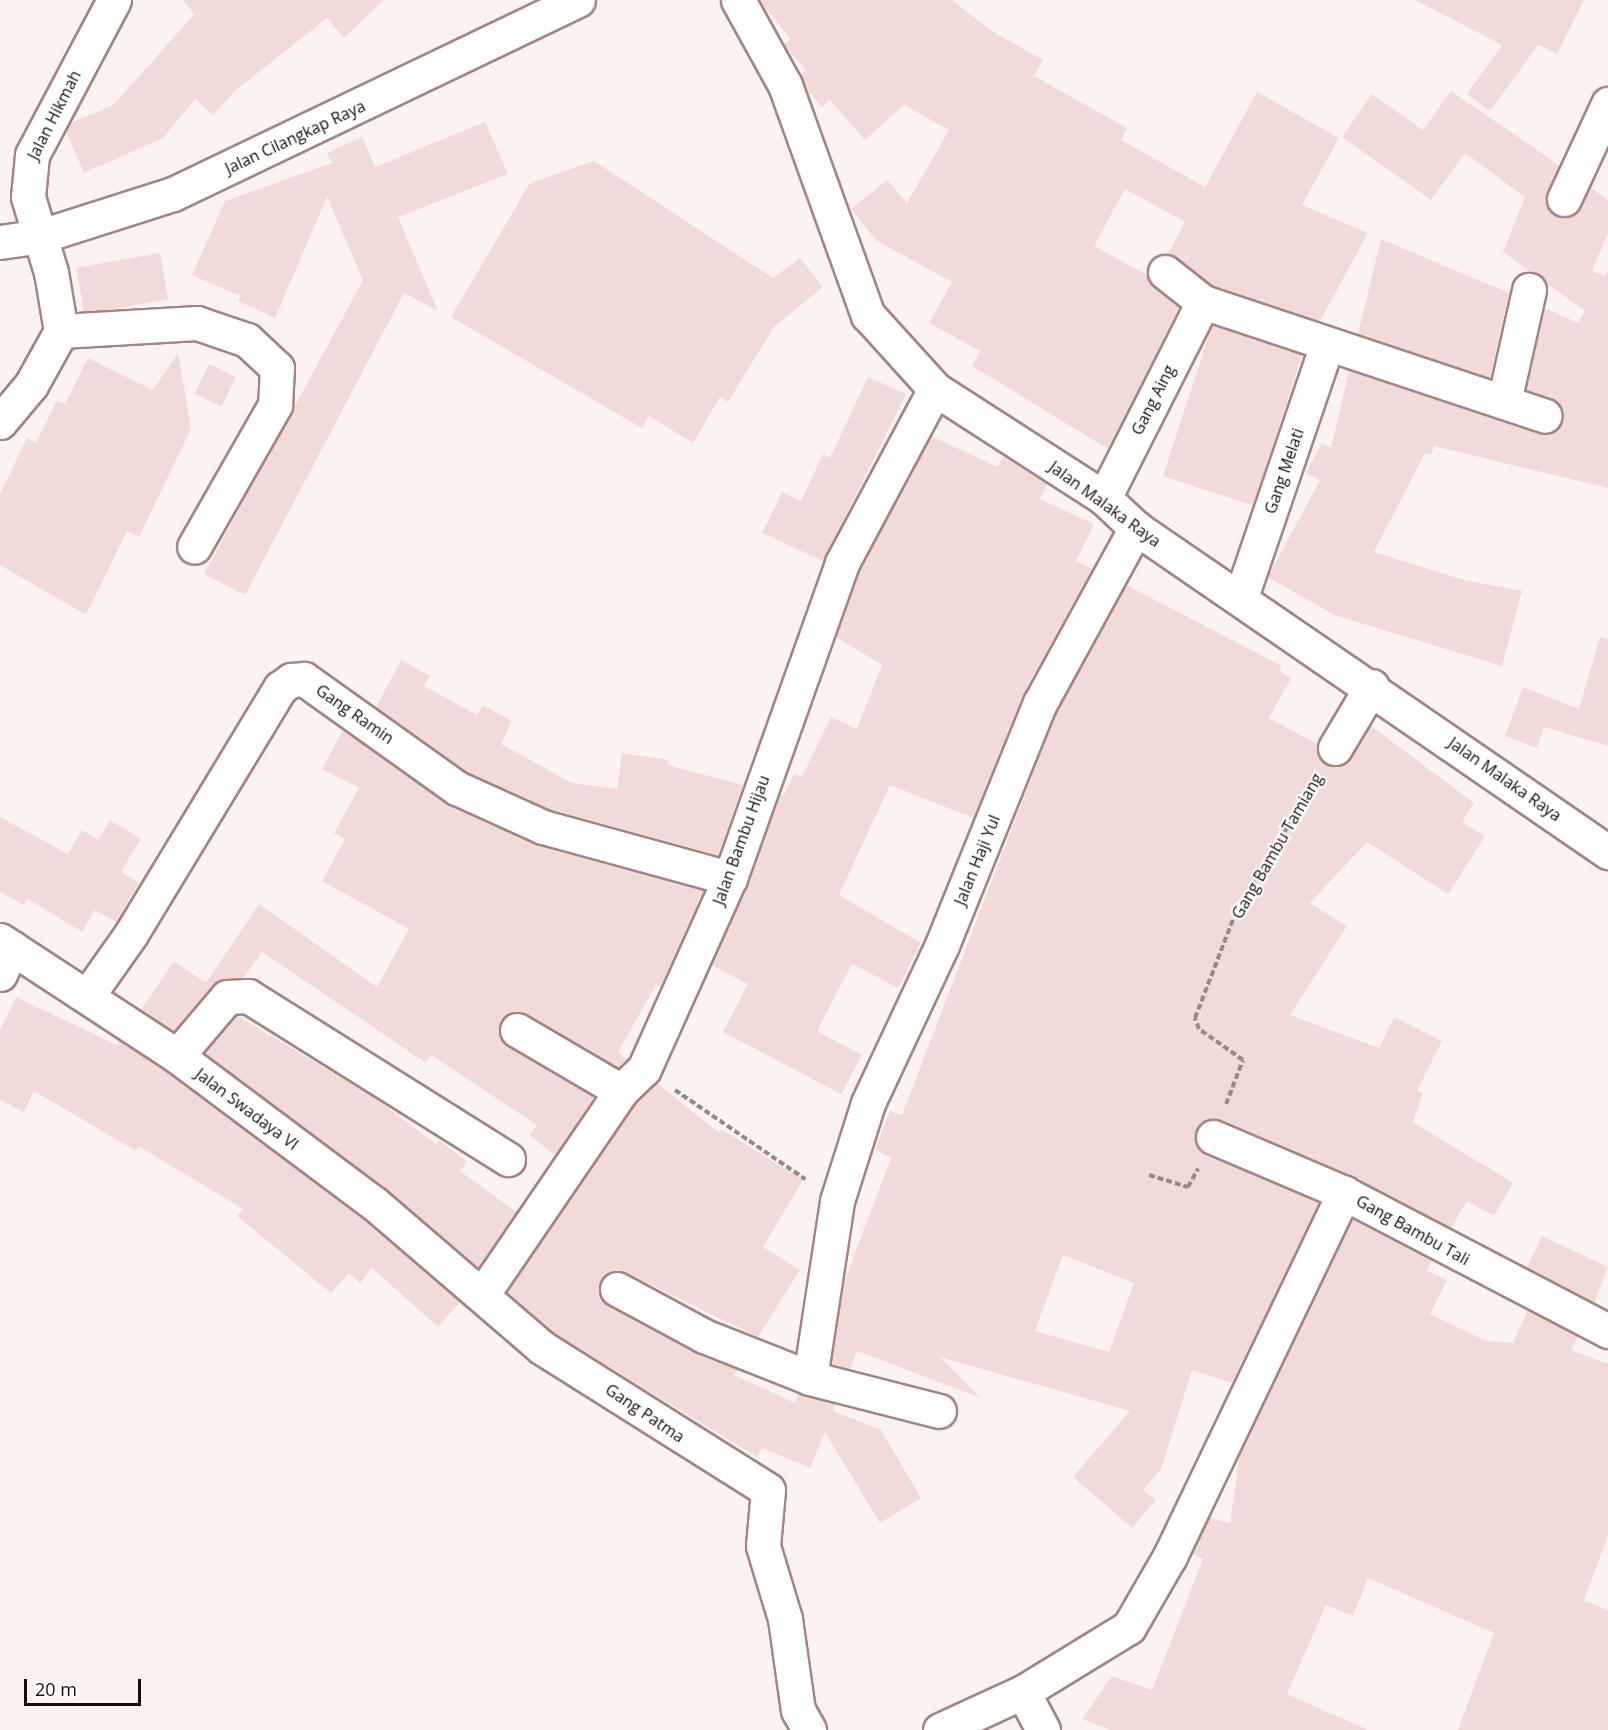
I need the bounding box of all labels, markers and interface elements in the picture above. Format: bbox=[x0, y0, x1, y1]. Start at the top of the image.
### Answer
street label: Jalan Hikmah bbox=[23, 67, 85, 163]
street label: Jalan Cilangkap Raya bbox=[222, 96, 368, 178]
street label: Gang Aing bbox=[1127, 362, 1179, 438]
street label: Gang Melati bbox=[1260, 426, 1308, 516]
street label: Jalan Malaka Raya bbox=[1045, 457, 1165, 551]
street label: Gang Ramin bbox=[312, 680, 398, 748]
street label: Jalan Malaka Raya bbox=[1445, 733, 1565, 825]
street label: Gang Bambu Tamiang bbox=[1227, 770, 1327, 922]
street label: Jalan Bambu Hijau bbox=[709, 773, 773, 907]
street label: Jalan Haji Yul bbox=[950, 812, 1004, 908]
street label: Jalan Swadaya VI bbox=[192, 1064, 302, 1154]
street label: Gang Bambu Tali bbox=[1353, 1191, 1473, 1269]
street label: Gang Patma bbox=[602, 1380, 688, 1446]
scale bar bbox=[27, 1667, 144, 1705]
text: 20 m bbox=[35, 1677, 77, 1701]

